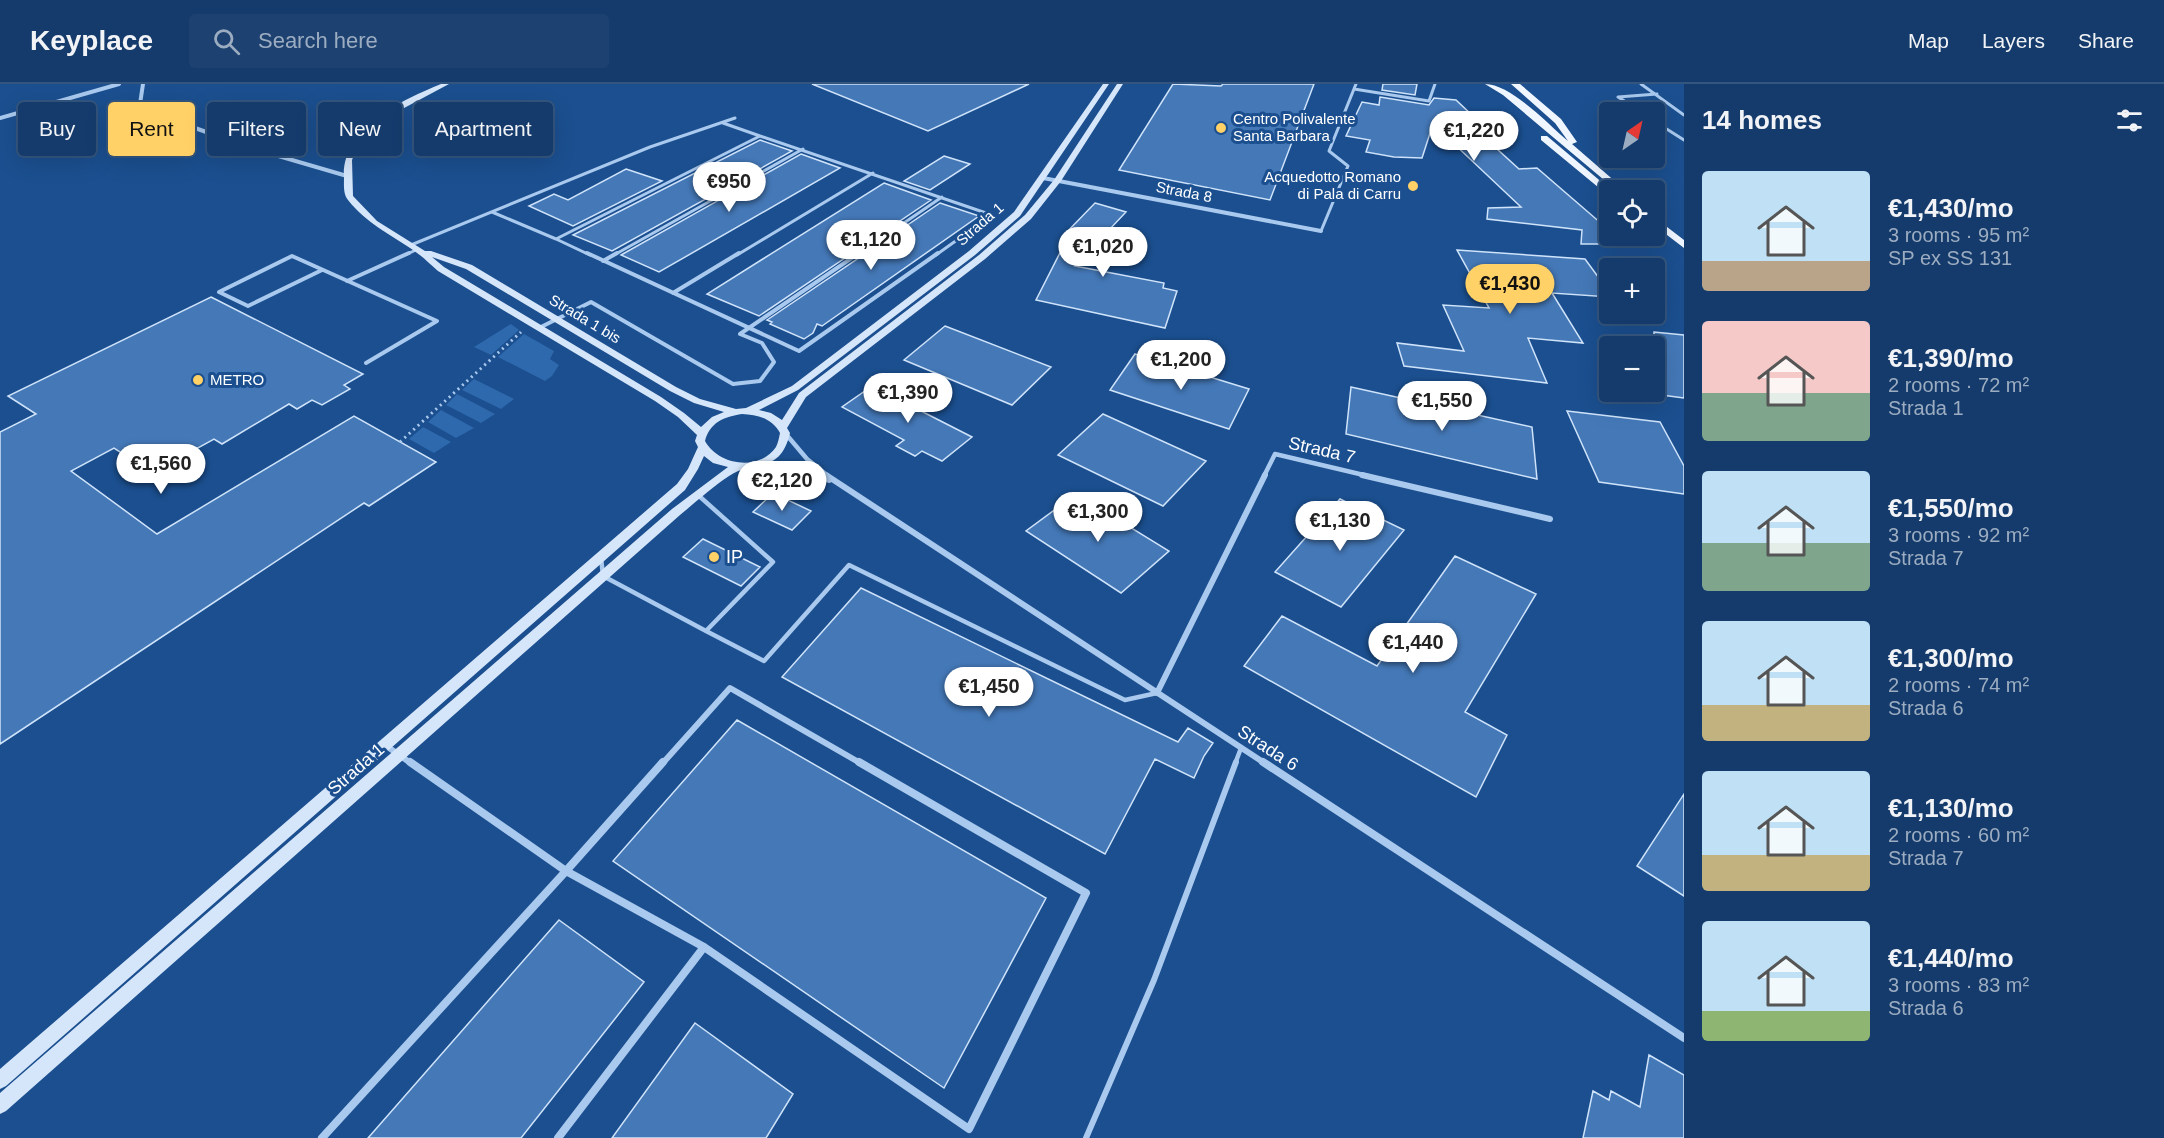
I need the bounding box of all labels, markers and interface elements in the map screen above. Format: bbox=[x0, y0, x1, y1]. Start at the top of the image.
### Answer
search box bbox=[189, 14, 609, 68]
text: Keyplace bbox=[30, 25, 153, 56]
icon: search bbox=[210, 25, 243, 58]
text: Search here bbox=[258, 28, 378, 53]
text: Map bbox=[1908, 29, 1949, 52]
text: Layers bbox=[1982, 29, 2045, 52]
text: Share bbox=[2078, 29, 2134, 52]
chip: Buy bbox=[18, 102, 96, 156]
chip: Rent bbox=[108, 102, 195, 156]
chip: Filters bbox=[207, 102, 306, 156]
chip: New bbox=[318, 102, 402, 156]
chip: Apartment bbox=[414, 102, 553, 156]
north arrow bbox=[1599, 102, 1665, 168]
map controls bbox=[1599, 102, 1665, 402]
icon: filters bbox=[2113, 104, 2146, 137]
text: 14 homes bbox=[1702, 105, 1822, 135]
place label: Centro Polivalente Santa Barbara bbox=[1233, 110, 1356, 144]
pin: €1,220 bbox=[1425, 111, 1523, 162]
text: €1,220 bbox=[1443, 119, 1505, 141]
marker: Centro Polivalente Santa Barbara bbox=[1214, 121, 1228, 135]
pin: €950 bbox=[693, 162, 765, 213]
place label: Acquedotto Romano di Pala di Carru bbox=[1264, 168, 1401, 202]
text: €950 bbox=[707, 170, 751, 192]
street label: Strada 8 bbox=[1155, 178, 1214, 205]
marker: Acquedotto Romano di Pala di Carru bbox=[1406, 179, 1420, 193]
button: locate bbox=[1599, 180, 1665, 246]
text: €1,430/mo bbox=[1888, 193, 2014, 223]
icon: home bbox=[1750, 195, 1822, 267]
street label: Strada 1 bbox=[953, 199, 1007, 249]
pin: €1,120 bbox=[822, 220, 920, 271]
text: 3 rooms · 95 m² bbox=[1888, 224, 2029, 246]
pin: €1,020 bbox=[1054, 227, 1152, 278]
text: €1,120 bbox=[840, 228, 902, 250]
text: €1,020 bbox=[1072, 235, 1134, 257]
text: SP ex SS 131 bbox=[1888, 247, 2012, 269]
button: + bbox=[1599, 258, 1665, 324]
pin: €1,430 bbox=[1461, 264, 1559, 315]
text: €1,430 bbox=[1479, 272, 1541, 294]
street label: Strada 1 bis bbox=[547, 291, 624, 346]
button: − bbox=[1599, 336, 1665, 402]
pin: €1,200 bbox=[1132, 340, 1230, 391]
text: €1,390/mo bbox=[1888, 343, 2014, 373]
icon: home bbox=[1750, 345, 1822, 417]
text: €1,200 bbox=[1150, 348, 1212, 370]
place label: METRO bbox=[210, 371, 264, 388]
marker: METRO bbox=[191, 373, 205, 387]
pin: €1,390 bbox=[859, 373, 957, 424]
text: 2 rooms · 72 m² bbox=[1888, 374, 2029, 396]
text: €1,390 bbox=[877, 381, 939, 403]
pin: €1,550 bbox=[1393, 381, 1491, 432]
text: €1,550 bbox=[1411, 389, 1473, 411]
text: Strada 1 bbox=[1888, 397, 1964, 419]
street label: Strada 7 bbox=[1287, 433, 1357, 467]
pin: €1,560 bbox=[112, 444, 210, 495]
text: €1,560 bbox=[130, 452, 192, 474]
pin: €2,120 bbox=[733, 461, 831, 512]
text: €2,120 bbox=[751, 469, 813, 491]
pin: €1,300 bbox=[1049, 492, 1147, 543]
text: €1,550/mo bbox=[1888, 493, 2014, 523]
icon: home bbox=[1750, 495, 1822, 567]
text: €1,300 bbox=[1067, 500, 1129, 522]
pin: €1,130 bbox=[1291, 501, 1389, 552]
text: €1,130 bbox=[1309, 509, 1371, 531]
text: 3 rooms · 92 m² bbox=[1888, 524, 2029, 546]
place label: IP bbox=[726, 547, 743, 567]
text: Strada 7 bbox=[1888, 547, 1964, 569]
marker: IP bbox=[707, 550, 721, 564]
pin: €1,440 bbox=[1364, 623, 1462, 674]
text: €1,440 bbox=[1382, 631, 1444, 653]
text: €1,300/mo bbox=[1888, 643, 2014, 673]
icon: home bbox=[1750, 645, 1822, 717]
pin: €1,450 bbox=[940, 667, 1038, 718]
text: 2 rooms · 74 m² bbox=[1888, 674, 2029, 696]
text: €1,450 bbox=[958, 675, 1020, 697]
text: Strada 6 bbox=[1888, 697, 1964, 719]
street label: Strada 6 bbox=[1234, 721, 1302, 775]
street label: Strada 1 bbox=[324, 739, 388, 799]
text: €1,130/mo bbox=[1888, 793, 2014, 823]
icon: home bbox=[1750, 795, 1822, 867]
text: 2 rooms · 60 m² bbox=[1888, 824, 2029, 846]
text: Strada 7 bbox=[1888, 847, 1964, 869]
text: €1,440/mo bbox=[1888, 943, 2014, 973]
icon: home bbox=[1750, 945, 1822, 1017]
text: 3 rooms · 83 m² bbox=[1888, 974, 2029, 996]
text: Strada 6 bbox=[1888, 997, 1964, 1019]

